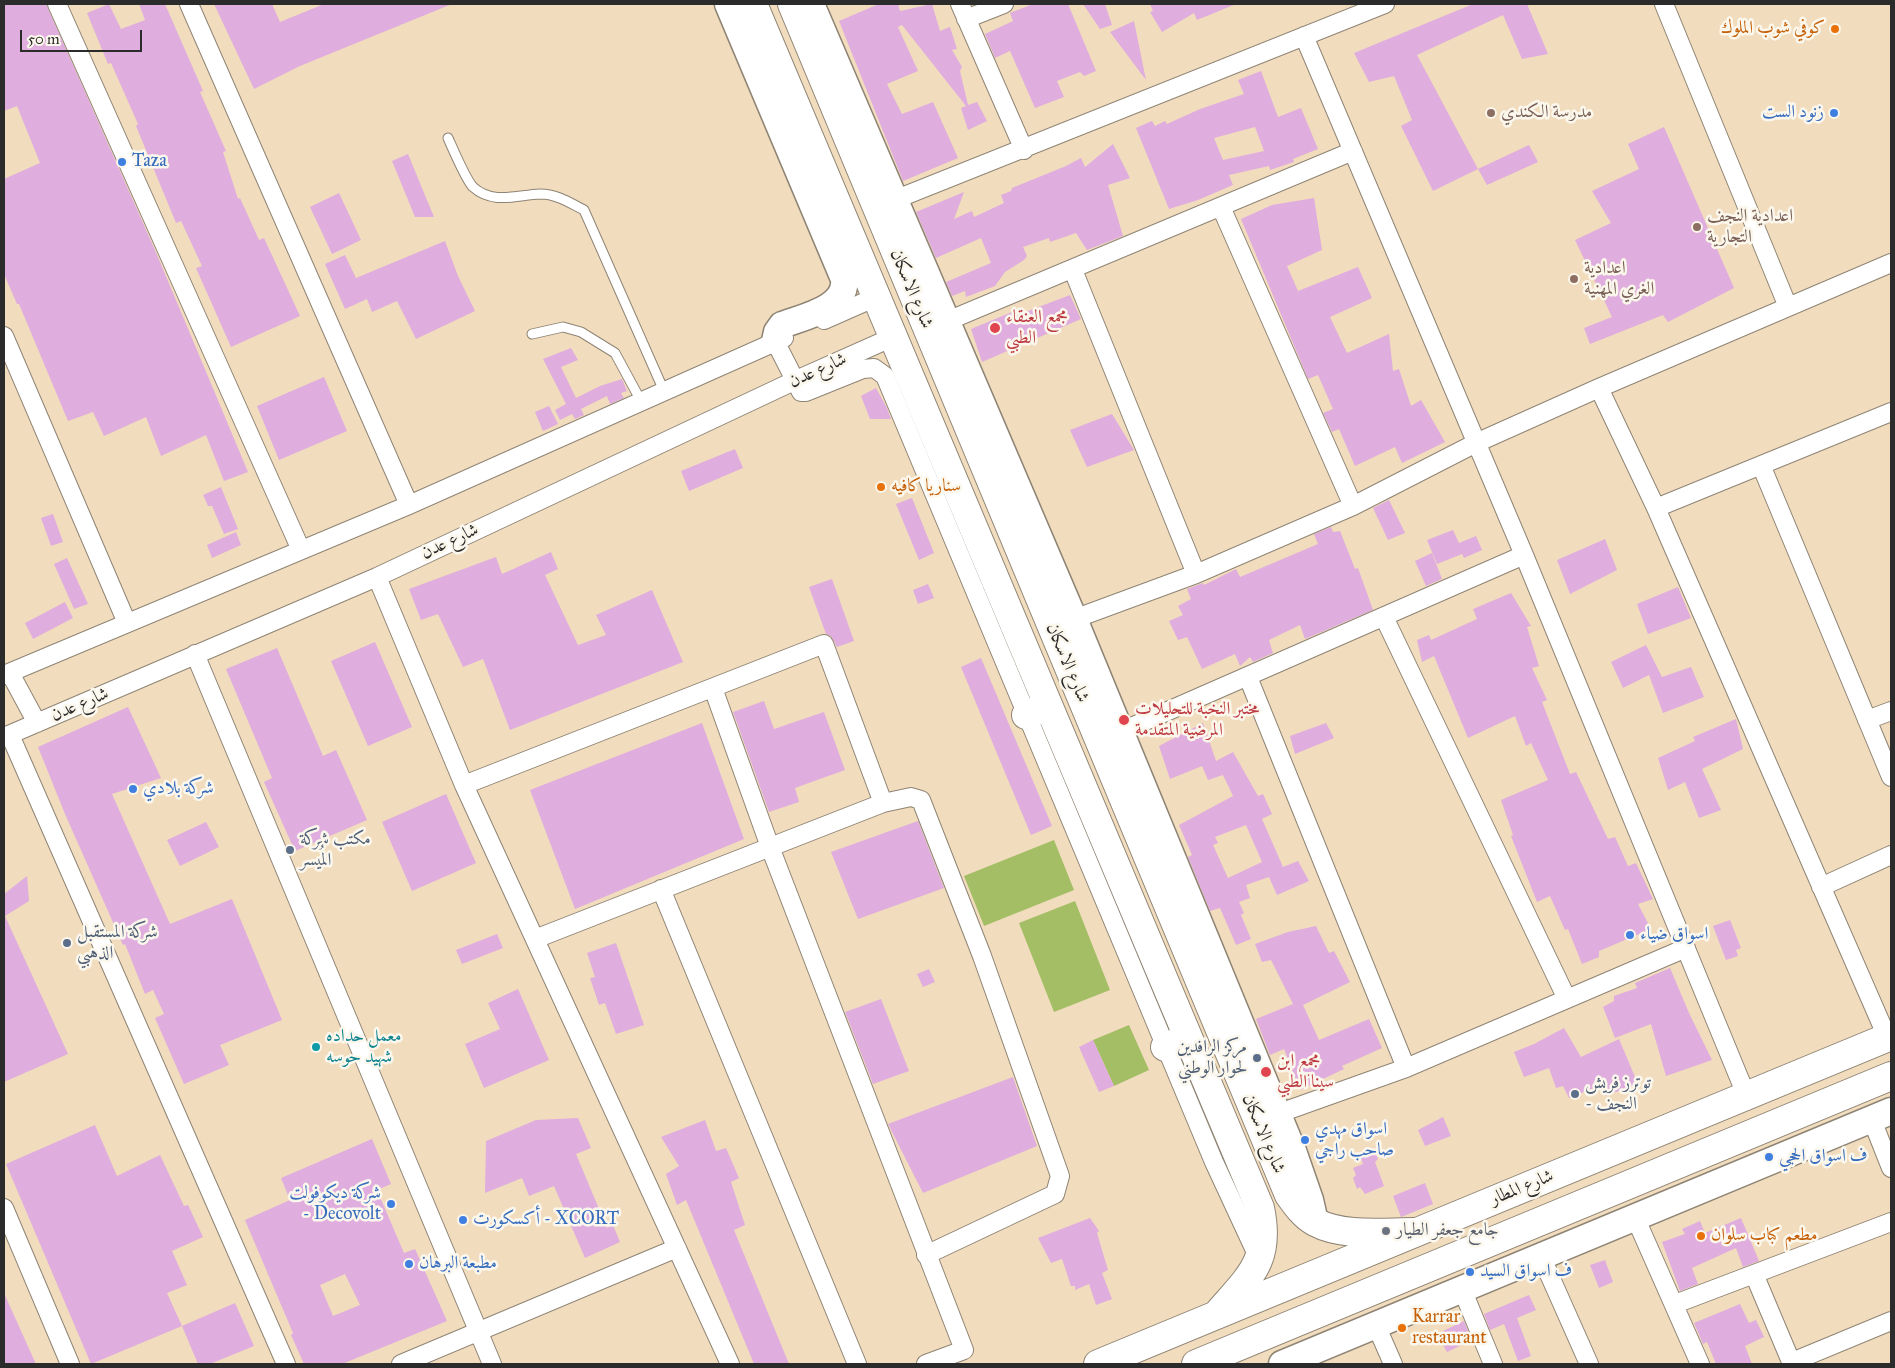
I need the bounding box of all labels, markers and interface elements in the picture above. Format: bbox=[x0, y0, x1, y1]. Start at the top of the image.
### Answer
place label: كوفي شوب الملوك bbox=[1721, 18, 1825, 40]
scale bar bbox=[22, 20, 145, 52]
marker: كوفي شوب الملوك bbox=[1829, 23, 1841, 35]
text: 50 m bbox=[28, 30, 60, 48]
place label: مدرسة الكندي bbox=[1501, 102, 1592, 124]
place label: زنود الست bbox=[1762, 102, 1824, 124]
marker: مدرسة الكندي bbox=[1485, 107, 1497, 119]
marker: زنود الست bbox=[1828, 107, 1840, 119]
place label: Taza bbox=[132, 151, 167, 173]
marker: Taza bbox=[116, 156, 128, 168]
place label: اعدادية النجف التجارية bbox=[1707, 206, 1793, 248]
marker: اعدادية النجف التجارية bbox=[1691, 221, 1703, 233]
street label: شارع الاسكان bbox=[885, 246, 937, 332]
place label: اعدادية الغري المهنية bbox=[1584, 258, 1654, 300]
marker: اعدادية الغري المهنية bbox=[1568, 273, 1580, 285]
place label: مجمع العنقاء الطبي bbox=[1006, 307, 1068, 350]
marker: مجمع العنقاء الطبي bbox=[988, 321, 1002, 335]
street label: شارع عدن bbox=[786, 349, 850, 393]
place label: سناريا كافيه bbox=[891, 476, 961, 498]
marker: سناريا كافيه bbox=[875, 481, 887, 493]
street label: شارع عدن bbox=[418, 519, 482, 565]
street label: شارع الاسكان bbox=[1041, 620, 1093, 706]
street label: شارع عدن bbox=[48, 683, 112, 727]
place label: مختبر النخبة للتحليلات المرضية المتقدمة bbox=[1135, 699, 1259, 742]
marker: مختبر النخبة للتحليلات المرضية المتقدمة bbox=[1117, 713, 1131, 727]
place label: شركة بلادي bbox=[143, 778, 214, 800]
marker: شركة بلادي bbox=[127, 783, 139, 795]
place label: مكتب شركة المُيسر bbox=[300, 829, 371, 872]
marker: مكتب شركة المُيسر bbox=[284, 844, 296, 856]
place label: شركة المستقبل الذهبي bbox=[77, 922, 158, 964]
place label: اسواق ضياء bbox=[1640, 924, 1708, 946]
marker: اسواق ضياء bbox=[1624, 929, 1636, 941]
marker: شركة المستقبل الذهبي bbox=[61, 937, 73, 949]
place label: معمل حداده شهيد حوسه bbox=[326, 1026, 401, 1068]
place label: مركز الرافدين لحوار الوطني bbox=[1177, 1037, 1247, 1080]
marker: معمل حداده شهيد حوسه bbox=[310, 1041, 322, 1053]
place label: مجمع ابن سينا الطبي bbox=[1277, 1051, 1334, 1094]
marker: مركز الرافدين لحوار الوطني bbox=[1251, 1052, 1263, 1064]
marker: مجمع ابن سينا الطبي bbox=[1259, 1065, 1273, 1079]
place label: توترز فريش - النجف bbox=[1585, 1073, 1651, 1116]
marker: توترز فريش - النجف bbox=[1569, 1088, 1581, 1100]
street label: شارع الاسكان bbox=[1237, 1091, 1289, 1177]
place label: اسواق مهدي صاحب راجي bbox=[1315, 1119, 1394, 1162]
marker: اسواق مهدي صاحب راجي bbox=[1299, 1134, 1311, 1146]
place label: ف اسواق الحجي bbox=[1779, 1146, 1868, 1168]
marker: ف اسواق الحجي bbox=[1763, 1151, 1775, 1163]
street label: شارع المطار bbox=[1487, 1166, 1557, 1210]
place label: شركة ديكوفولت - Decovolt bbox=[289, 1183, 381, 1226]
marker: شركة ديكوفولت - Decovolt bbox=[385, 1198, 397, 1210]
place label: أكسكورت - XCORT bbox=[473, 1209, 619, 1231]
marker: أكسكورت - XCORT bbox=[457, 1214, 469, 1226]
place label: جامع جعفر الطيار bbox=[1396, 1220, 1499, 1242]
marker: جامع جعفر الطيار bbox=[1380, 1225, 1392, 1237]
place label: مطعم كباب سلوان bbox=[1711, 1225, 1817, 1247]
marker: مطعم كباب سلوان bbox=[1695, 1230, 1707, 1242]
place label: مطبعة البرهان bbox=[419, 1253, 497, 1275]
marker: مطبعة البرهان bbox=[403, 1258, 415, 1270]
place label: ف اسواق السيد bbox=[1480, 1261, 1572, 1283]
marker: ف اسواق السيد bbox=[1464, 1266, 1476, 1278]
place label: Karrar restaurant bbox=[1412, 1307, 1487, 1350]
marker: Karrar restaurant bbox=[1396, 1322, 1408, 1334]

